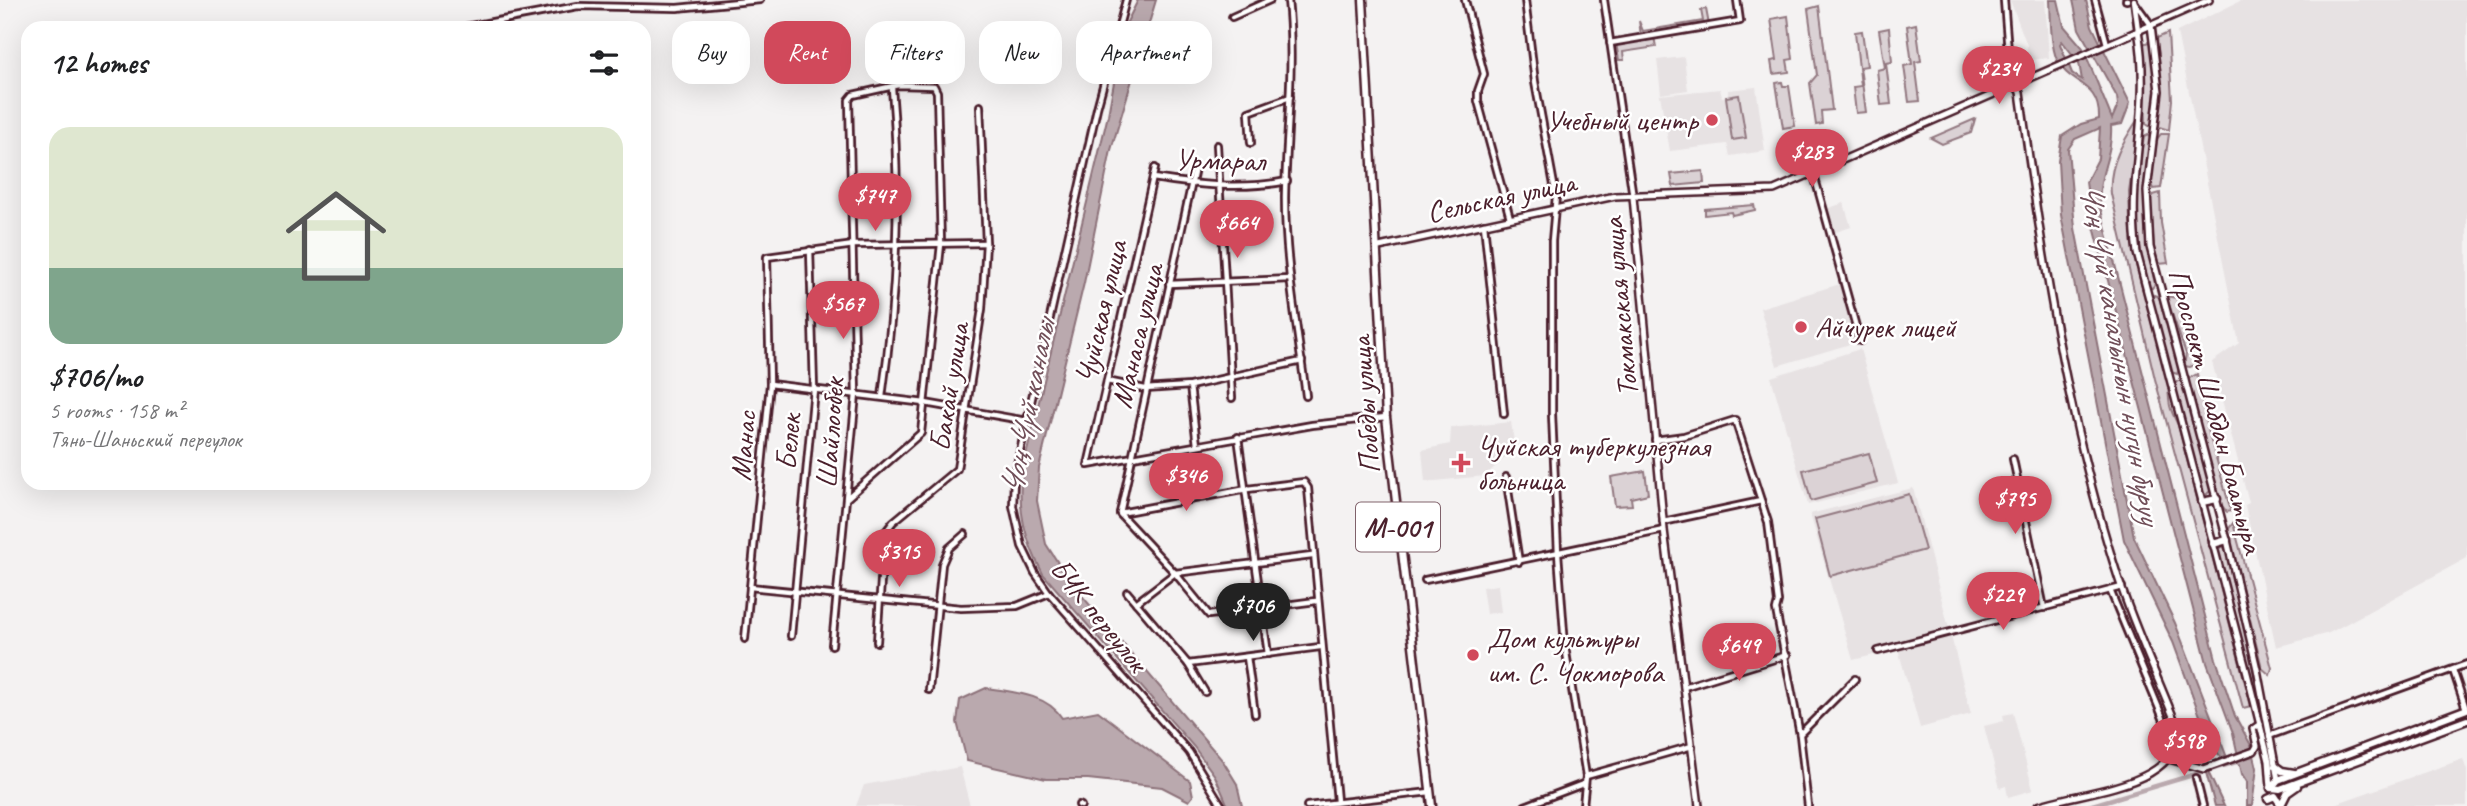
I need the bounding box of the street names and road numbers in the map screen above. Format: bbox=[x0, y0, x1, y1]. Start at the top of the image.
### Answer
street label: Урмарал bbox=[1174, 140, 1268, 180]
street label: Сельская улица bbox=[1423, 162, 1581, 231]
street label: Токмакская улица bbox=[1593, 214, 1647, 398]
street label: Чуйская улица bbox=[1066, 235, 1136, 387]
street label: Манаса улица bbox=[1102, 258, 1173, 412]
street label: Проспект Шабдан Баатыра bbox=[2160, 264, 2273, 559]
street label: Бакай улица bbox=[920, 318, 978, 454]
street label: Победы улица bbox=[1341, 332, 1389, 475]
street label: Шайлообек bbox=[807, 374, 853, 490]
street label: Манас bbox=[721, 408, 765, 482]
street label: Белек bbox=[767, 410, 810, 472]
road number: М-001 bbox=[1356, 503, 1440, 552]
street label: БЧК переулок bbox=[1042, 550, 1158, 682]

